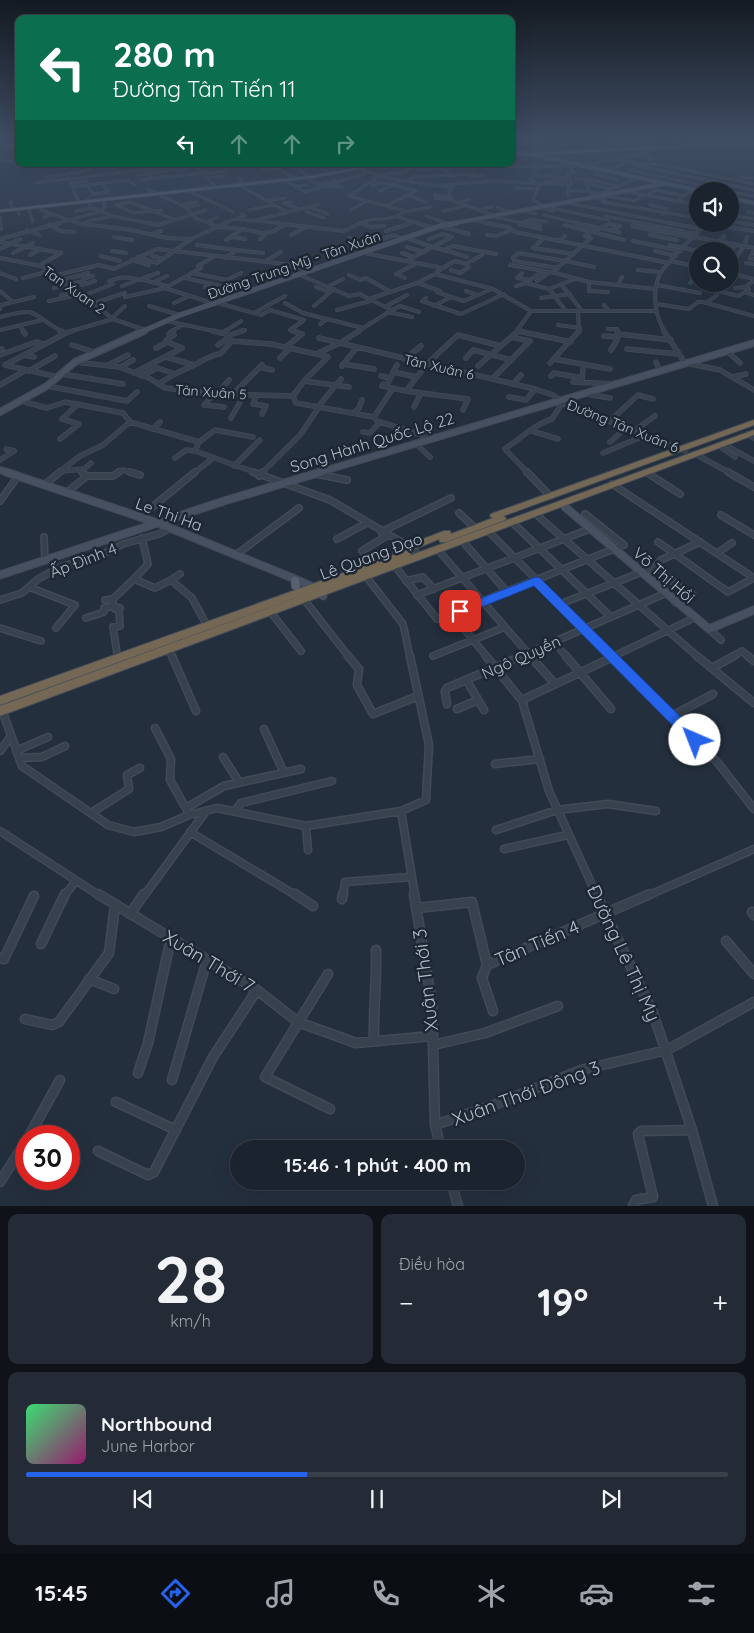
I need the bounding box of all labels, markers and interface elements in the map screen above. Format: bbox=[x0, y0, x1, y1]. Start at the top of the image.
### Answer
text: 280 m bbox=[113, 32, 216, 76]
icon: left bbox=[30, 35, 95, 100]
text: Đường Tân Tiến 11 bbox=[113, 75, 296, 103]
icon: left bbox=[172, 130, 200, 158]
icon: ahead bbox=[225, 130, 253, 158]
icon: ahead bbox=[278, 130, 306, 158]
icon: right bbox=[331, 130, 359, 158]
map controls bbox=[689, 182, 739, 292]
button: sound bbox=[689, 182, 739, 232]
street label: Đường Trung Mỹ - Tân Xuân bbox=[205, 227, 383, 303]
button: search bbox=[689, 242, 739, 292]
street label: Tan Xuan 2 bbox=[39, 262, 109, 318]
street label: Tân Xuân 6 bbox=[402, 350, 476, 384]
street label: Tân Xuân 5 bbox=[175, 381, 247, 403]
street label: Đường Tân Xuân 6 bbox=[565, 395, 682, 457]
street label: Song Hành Quốc Lộ 22 bbox=[288, 408, 456, 476]
street label: Le Thi Ha bbox=[133, 493, 205, 535]
street label: Lê Quang Đạo bbox=[317, 528, 425, 584]
street label: Ấp Đình 4 bbox=[47, 538, 119, 582]
street label: Võ Thị Hồi bbox=[629, 543, 699, 607]
pin bbox=[439, 590, 481, 632]
icon: arrive bbox=[446, 597, 474, 625]
street label: Ngô Quyền bbox=[478, 631, 564, 683]
position arrow bbox=[668, 713, 720, 765]
street label: Đường Lê Thị My bbox=[582, 881, 666, 1025]
street label: Tân Tiến 4 bbox=[491, 914, 583, 972]
street label: Xuân Thới 7 bbox=[159, 924, 259, 998]
street label: Xuân Thới 3 bbox=[407, 928, 443, 1032]
street label: Xuân Thới Đông 3 bbox=[449, 1055, 603, 1131]
speed limit sign: 30 bbox=[15, 1125, 80, 1190]
text: 15:46 · 1 phút · 400 m bbox=[284, 1153, 471, 1177]
text: 28 bbox=[154, 1238, 227, 1319]
text: Điều hòa bbox=[399, 1254, 465, 1274]
text: 19° bbox=[537, 1278, 589, 1326]
text: − bbox=[399, 1285, 414, 1320]
text: + bbox=[712, 1285, 728, 1320]
text: km/h bbox=[170, 1311, 211, 1331]
text: Northbound bbox=[101, 1412, 212, 1436]
text: June Harbor bbox=[101, 1436, 195, 1456]
icon: previous bbox=[129, 1485, 157, 1513]
icon: pause bbox=[363, 1485, 391, 1513]
icon: next bbox=[597, 1485, 625, 1513]
icon: directions bbox=[158, 1576, 193, 1611]
icon: music bbox=[263, 1576, 298, 1611]
icon: phone bbox=[368, 1576, 403, 1611]
icon: climate bbox=[474, 1576, 509, 1611]
icon: car bbox=[579, 1576, 614, 1611]
icon: filters bbox=[684, 1576, 719, 1611]
text: 15:45 bbox=[35, 1579, 88, 1607]

